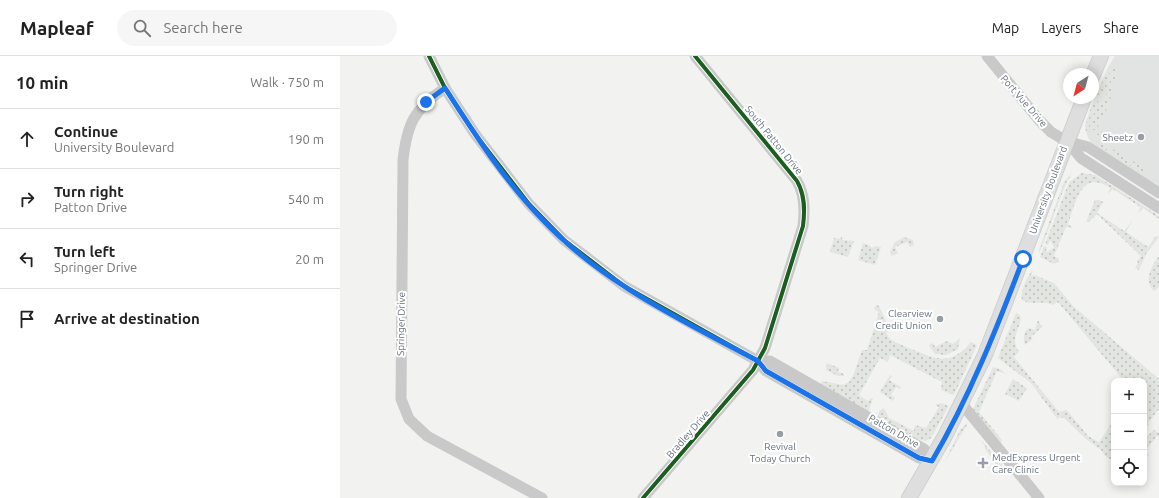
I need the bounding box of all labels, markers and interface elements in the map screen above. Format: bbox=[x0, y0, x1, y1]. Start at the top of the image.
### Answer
search box bbox=[117, 10, 397, 46]
text: Mapleaf bbox=[20, 17, 93, 39]
icon: search bbox=[131, 17, 153, 39]
text: Search here bbox=[163, 19, 243, 36]
text: Map bbox=[992, 20, 1019, 36]
text: Layers bbox=[1041, 20, 1081, 36]
text: Share bbox=[1103, 20, 1139, 36]
north arrow bbox=[1063, 68, 1099, 104]
text: 10 min bbox=[16, 73, 69, 92]
street label: Port Vue Drive bbox=[998, 73, 1050, 129]
text: Walk · 750 m bbox=[250, 75, 324, 89]
route end bbox=[417, 93, 435, 111]
street label: South Patton Drive bbox=[743, 103, 805, 177]
text: Continue bbox=[54, 123, 118, 140]
icon: ahead bbox=[16, 128, 38, 150]
text: 190 m bbox=[288, 132, 324, 146]
place label: Sheetz bbox=[1102, 132, 1133, 143]
marker: Sheetz bbox=[1136, 132, 1146, 142]
text: University Boulevard bbox=[54, 140, 174, 154]
street label: University Boulevard bbox=[1027, 144, 1069, 235]
text: Turn right bbox=[54, 183, 124, 200]
icon: right bbox=[16, 188, 38, 210]
text: 540 m bbox=[288, 192, 324, 206]
text: Patton Drive bbox=[54, 200, 127, 214]
text: Turn left bbox=[54, 243, 115, 260]
icon: left bbox=[16, 248, 38, 270]
route start bbox=[1014, 250, 1032, 268]
text: 20 m bbox=[295, 252, 324, 266]
text: Springer Drive bbox=[54, 260, 137, 274]
street label: Springer Drive bbox=[395, 292, 407, 356]
icon: arrive bbox=[16, 308, 38, 330]
place label: Clearview Credit Union bbox=[876, 308, 932, 331]
text: Arrive at destination bbox=[54, 310, 200, 327]
marker: Clearview Credit Union bbox=[935, 314, 945, 324]
map controls bbox=[1111, 378, 1147, 486]
button: + bbox=[1111, 378, 1147, 414]
street label: Bradley Drive bbox=[664, 408, 712, 460]
street label: Patton Drive bbox=[867, 412, 921, 450]
button: − bbox=[1111, 414, 1147, 450]
marker: Revival Today Church bbox=[775, 429, 785, 439]
place label: Revival Today Church bbox=[750, 441, 810, 464]
button: locate bbox=[1111, 450, 1147, 486]
place label: MedExpress Urgent Care Clinic bbox=[992, 452, 1081, 475]
marker: MedExpress Urgent Care Clinic bbox=[977, 457, 989, 469]

